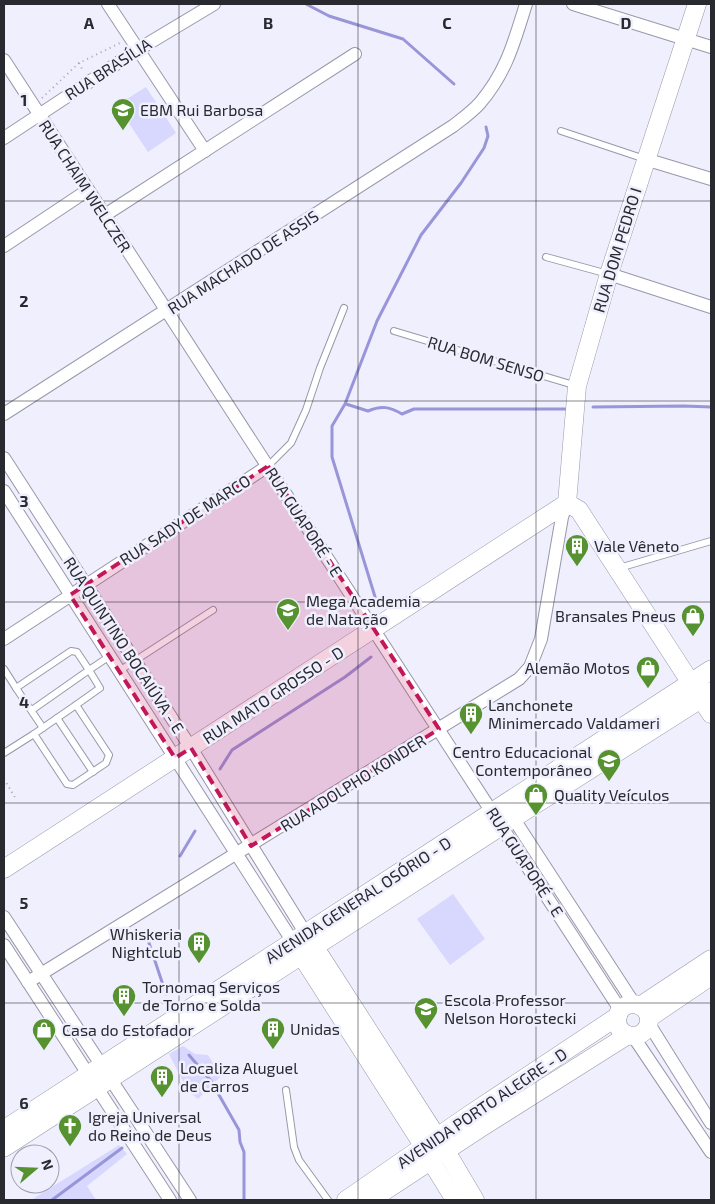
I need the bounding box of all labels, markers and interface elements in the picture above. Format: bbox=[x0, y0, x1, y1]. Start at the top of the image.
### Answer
text: A bbox=[84, 13, 95, 32]
text: B bbox=[263, 13, 273, 32]
text: C bbox=[442, 13, 452, 32]
text: D bbox=[621, 13, 632, 32]
street label: RUA BRASÍLIA bbox=[61, 34, 154, 103]
text: 1 bbox=[21, 90, 27, 109]
school or university icon: EBM Rui Barbosa bbox=[110, 97, 136, 131]
place label: EBM Rui Barbosa bbox=[140, 100, 263, 119]
street label: RUA CHAIM WELCZER bbox=[35, 116, 135, 256]
street label: RUA DOM PEDRO I bbox=[588, 185, 645, 315]
street label: RUA MACHADO DE ASSIS bbox=[164, 206, 322, 317]
text: 2 bbox=[19, 291, 29, 310]
street label: RUA BOM SENSO bbox=[426, 332, 547, 385]
street label: RUA GUAPORÉ - E bbox=[262, 464, 347, 580]
street label: RUA SADY DE MARCO bbox=[116, 470, 254, 569]
text: 3 bbox=[19, 491, 29, 510]
building icon: Vale Vêneto bbox=[564, 533, 590, 567]
place label: Vale Vêneto bbox=[594, 536, 679, 555]
street label: RUA QUINTINO BOCAIÚVA - E bbox=[59, 553, 189, 737]
place label: Mega Academia de Natação bbox=[306, 591, 421, 629]
school or university icon: Mega Academia de Natação bbox=[275, 597, 301, 631]
shop icon: Bransales Pneus bbox=[680, 603, 706, 637]
place label: Bransales Pneus bbox=[555, 606, 676, 625]
street label: RUA MATO GROSSO - D bbox=[199, 642, 347, 747]
shop icon: Alemão Motos bbox=[635, 655, 661, 689]
place label: Alemão Motos bbox=[525, 658, 630, 677]
text: 4 bbox=[19, 692, 29, 711]
place label: Lanchonete Minimercado Valdameri bbox=[488, 695, 660, 732]
building icon: Lanchonete Minimercado Valdameri bbox=[458, 701, 484, 735]
street label: RUA ADOLPHO KONDER bbox=[277, 730, 429, 835]
place label: Centro Educacional Contemporâneo bbox=[452, 742, 592, 779]
school or university icon: Centro Educacional Contemporâneo bbox=[596, 748, 622, 782]
shop icon: Quality Veículos bbox=[523, 782, 549, 816]
place label: Quality Veículos bbox=[554, 785, 669, 805]
street label: RUA GUAPORÉ - E bbox=[483, 804, 568, 920]
street label: AVENIDA GENERAL OSÓRIO - D bbox=[261, 832, 454, 967]
text: 5 bbox=[20, 893, 29, 912]
place label: Whiskeria Nightclub bbox=[110, 924, 182, 961]
building icon: Whiskeria Nightclub bbox=[186, 930, 212, 964]
place label: Tornomaq Serviços de Torno e Solda bbox=[142, 977, 280, 1014]
building icon: Tornomaq Serviços de Torno e Solda bbox=[111, 983, 137, 1017]
place label: Escola Professor Nelson Horostecki bbox=[444, 990, 577, 1027]
school or university icon: Escola Professor Nelson Horostecki bbox=[413, 996, 439, 1030]
building icon: Unidas bbox=[260, 1016, 286, 1050]
shop icon: Casa do Estofador bbox=[31, 1017, 57, 1051]
place label: Unidas bbox=[290, 1019, 340, 1038]
place label: Casa do Estofador bbox=[62, 1020, 195, 1039]
street label: AVENIDA PORTO ALEGRE - D bbox=[393, 1044, 570, 1172]
place label: Localiza Aluguel de Carros bbox=[180, 1058, 298, 1095]
building icon: Localiza Aluguel de Carros bbox=[149, 1064, 175, 1098]
text: 6 bbox=[19, 1093, 29, 1112]
place label: Igreja Universal do Reino de Deus bbox=[88, 1107, 212, 1144]
church icon: Igreja Universal do Reino de Deus bbox=[57, 1113, 83, 1147]
north arrow bbox=[10, 1144, 60, 1194]
text: N bbox=[38, 1157, 57, 1172]

